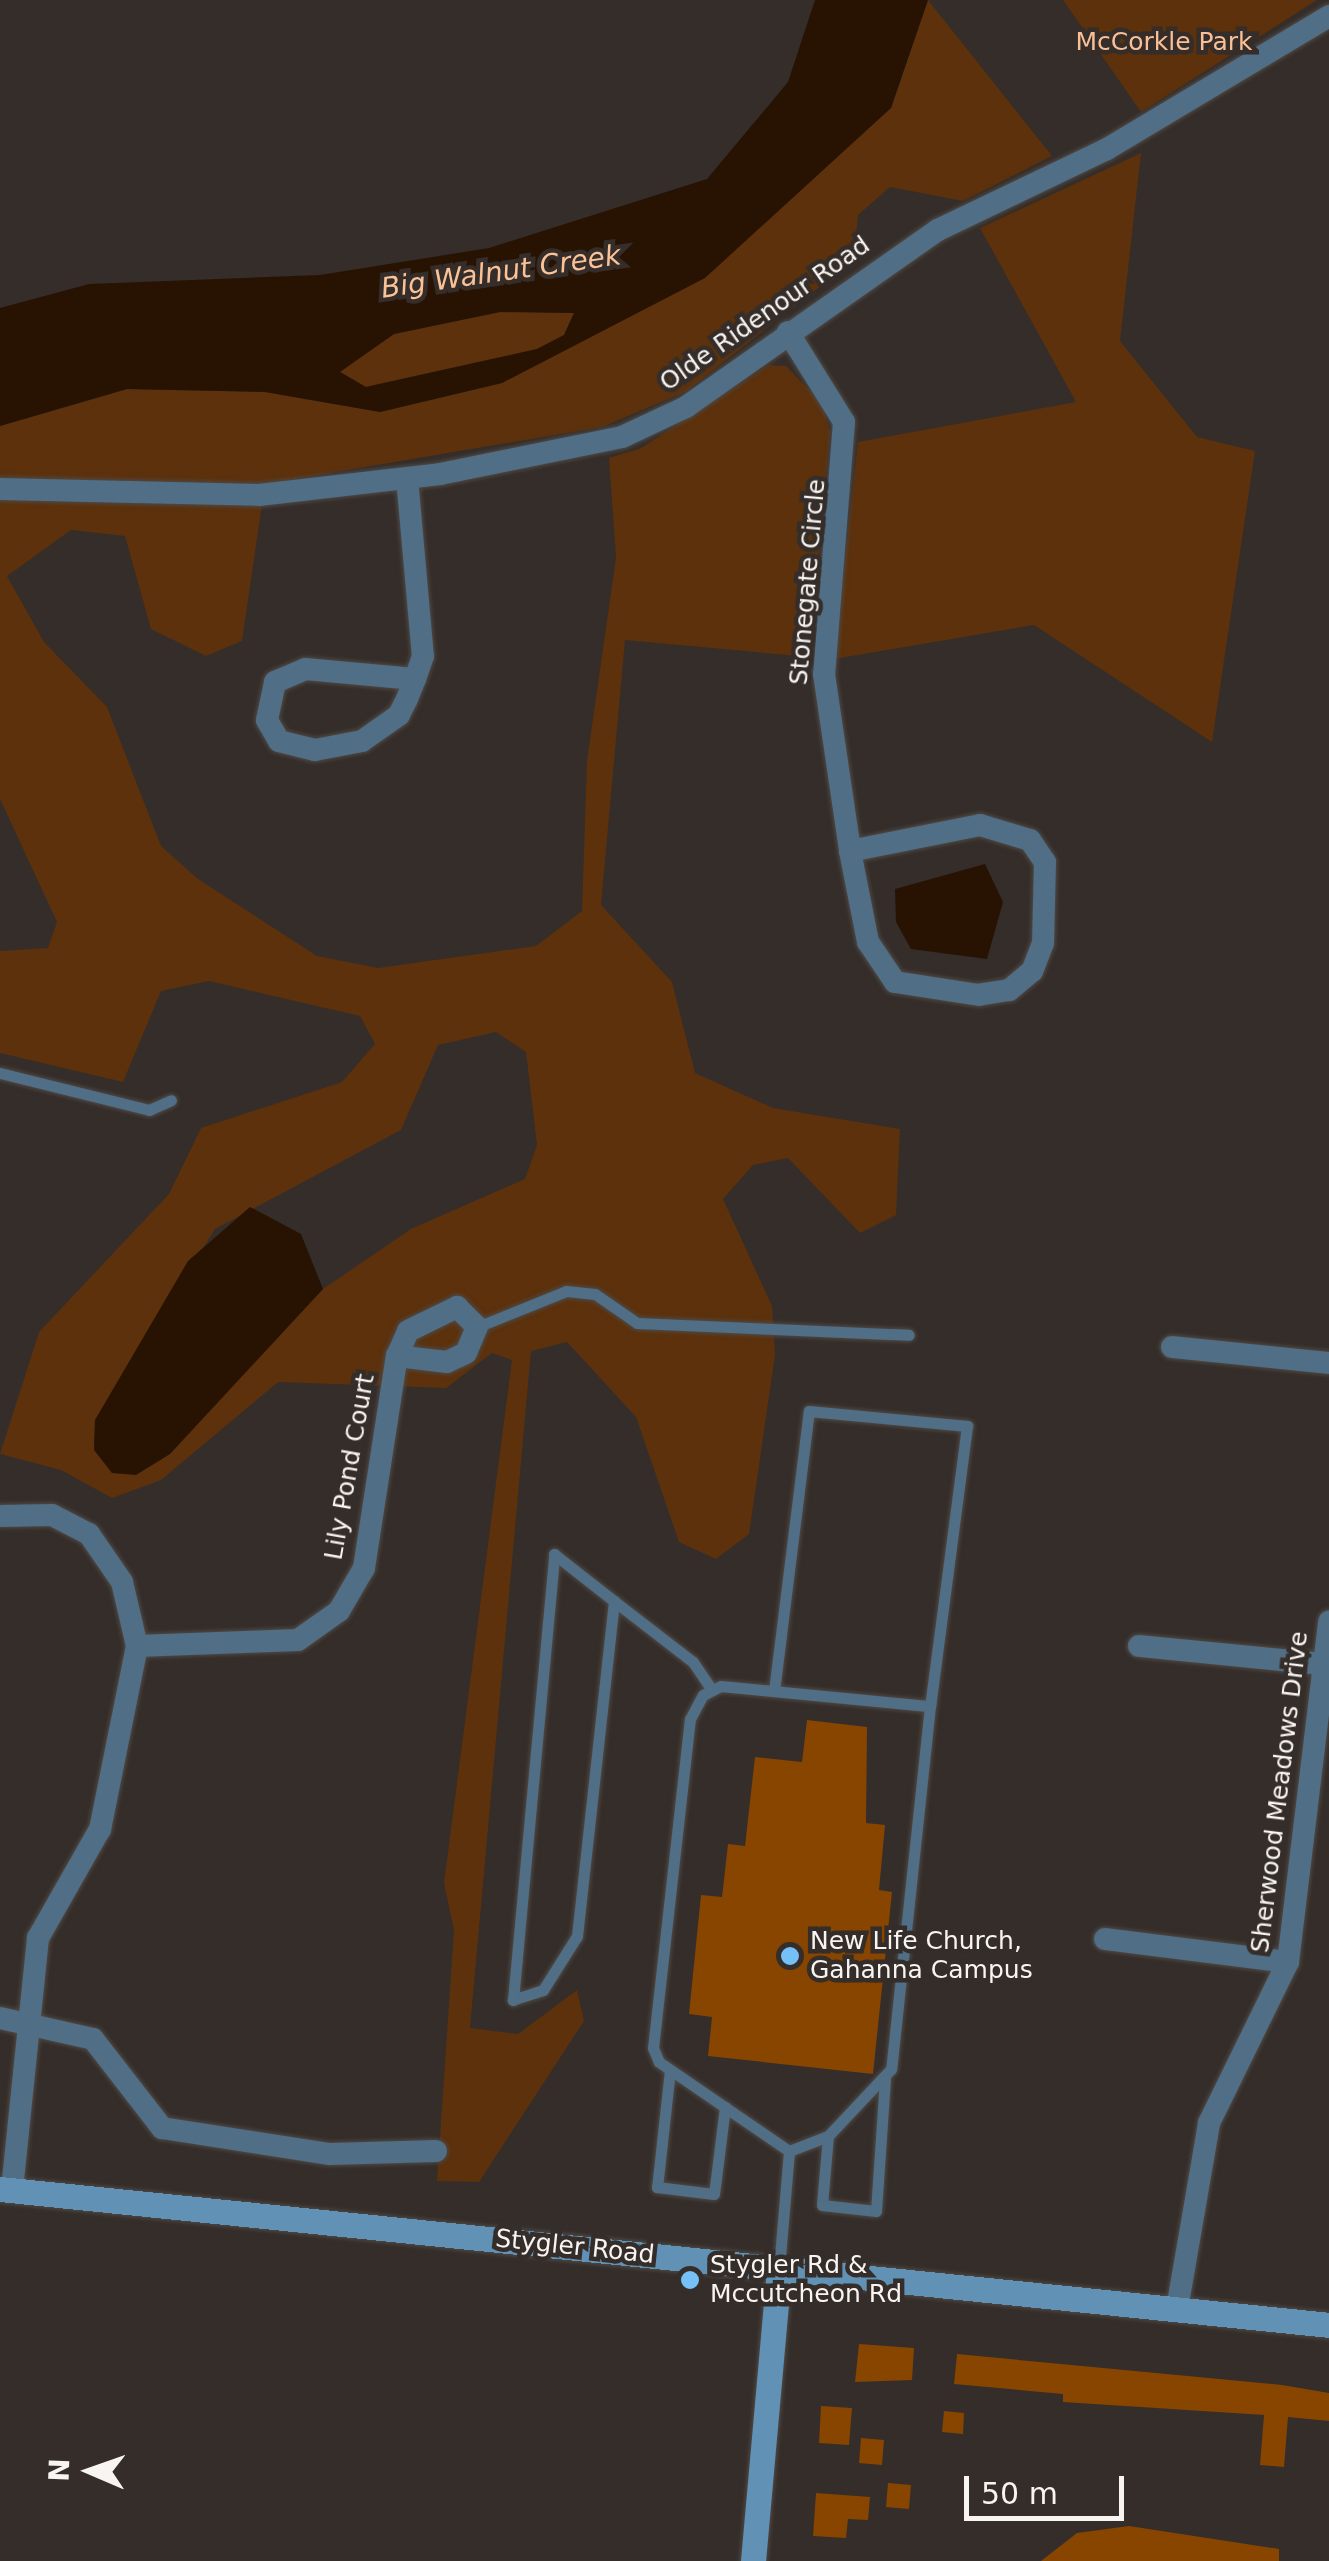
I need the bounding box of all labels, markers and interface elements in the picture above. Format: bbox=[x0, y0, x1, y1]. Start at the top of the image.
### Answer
park label: McCorkle Park bbox=[1075, 27, 1253, 57]
street label: Olde Ridenour Road bbox=[654, 230, 876, 398]
water label: Big Walnut Creek bbox=[379, 239, 623, 305]
street label: Stonegate Circle bbox=[784, 478, 832, 686]
street label: Lily Pond Court bbox=[319, 1372, 381, 1562]
street label: Sherwood Meadows Drive bbox=[1245, 1630, 1315, 1954]
place label: New Life Church, Gahanna Campus bbox=[810, 1927, 1033, 1986]
marker: New Life Church, Gahanna Campus bbox=[779, 1945, 801, 1967]
street label: Stygler Road bbox=[494, 2224, 656, 2270]
place label: Stygler Rd & Mccutcheon Rd bbox=[710, 2251, 902, 2310]
marker: Stygler Rd & Mccutcheon Rd bbox=[679, 2269, 701, 2291]
north arrow bbox=[40, 2421, 140, 2521]
scale bar bbox=[969, 2456, 1129, 2518]
text: N bbox=[43, 2458, 76, 2482]
text: 50 m bbox=[981, 2476, 1058, 2511]

